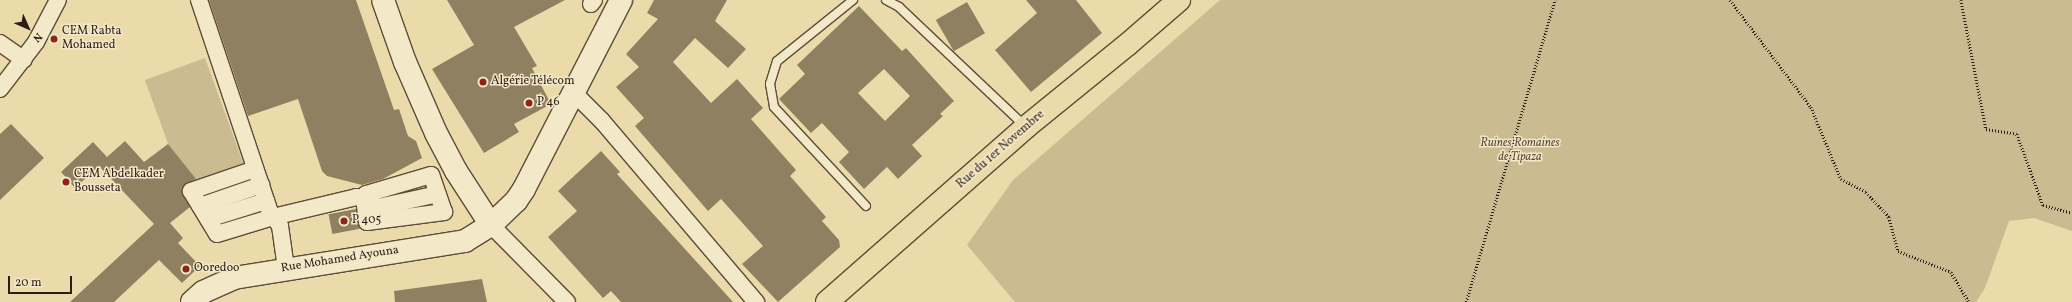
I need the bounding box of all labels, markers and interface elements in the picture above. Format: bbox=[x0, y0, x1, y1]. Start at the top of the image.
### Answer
north arrow bbox=[8, 8, 48, 48]
place label: CEM Rabta Mohamed bbox=[62, 25, 122, 53]
text: N bbox=[29, 29, 45, 45]
marker: CEM Rabta Mohamed bbox=[49, 34, 59, 44]
place label: Algérie Télécom bbox=[491, 75, 575, 89]
marker: Algérie Télécom bbox=[478, 77, 488, 87]
place label: P 46 bbox=[537, 96, 559, 110]
marker: P 46 bbox=[524, 98, 534, 108]
street label: Rue du 1er Novembre bbox=[954, 108, 1048, 192]
park label: Ruines Romaines de Tipaza bbox=[1480, 137, 1560, 165]
place label: CEM Abdelkader Bousseta bbox=[74, 168, 164, 196]
marker: CEM Abdelkader Bousseta bbox=[61, 177, 71, 187]
place label: P 405 bbox=[352, 214, 381, 228]
marker: P 405 bbox=[339, 216, 349, 226]
street label: Rue Mohamed Ayouna bbox=[280, 244, 400, 276]
place label: Ooredoo bbox=[194, 262, 239, 276]
marker: Ooredoo bbox=[181, 264, 191, 274]
scale bar bbox=[10, 268, 74, 294]
text: 20 m bbox=[15, 275, 42, 291]

